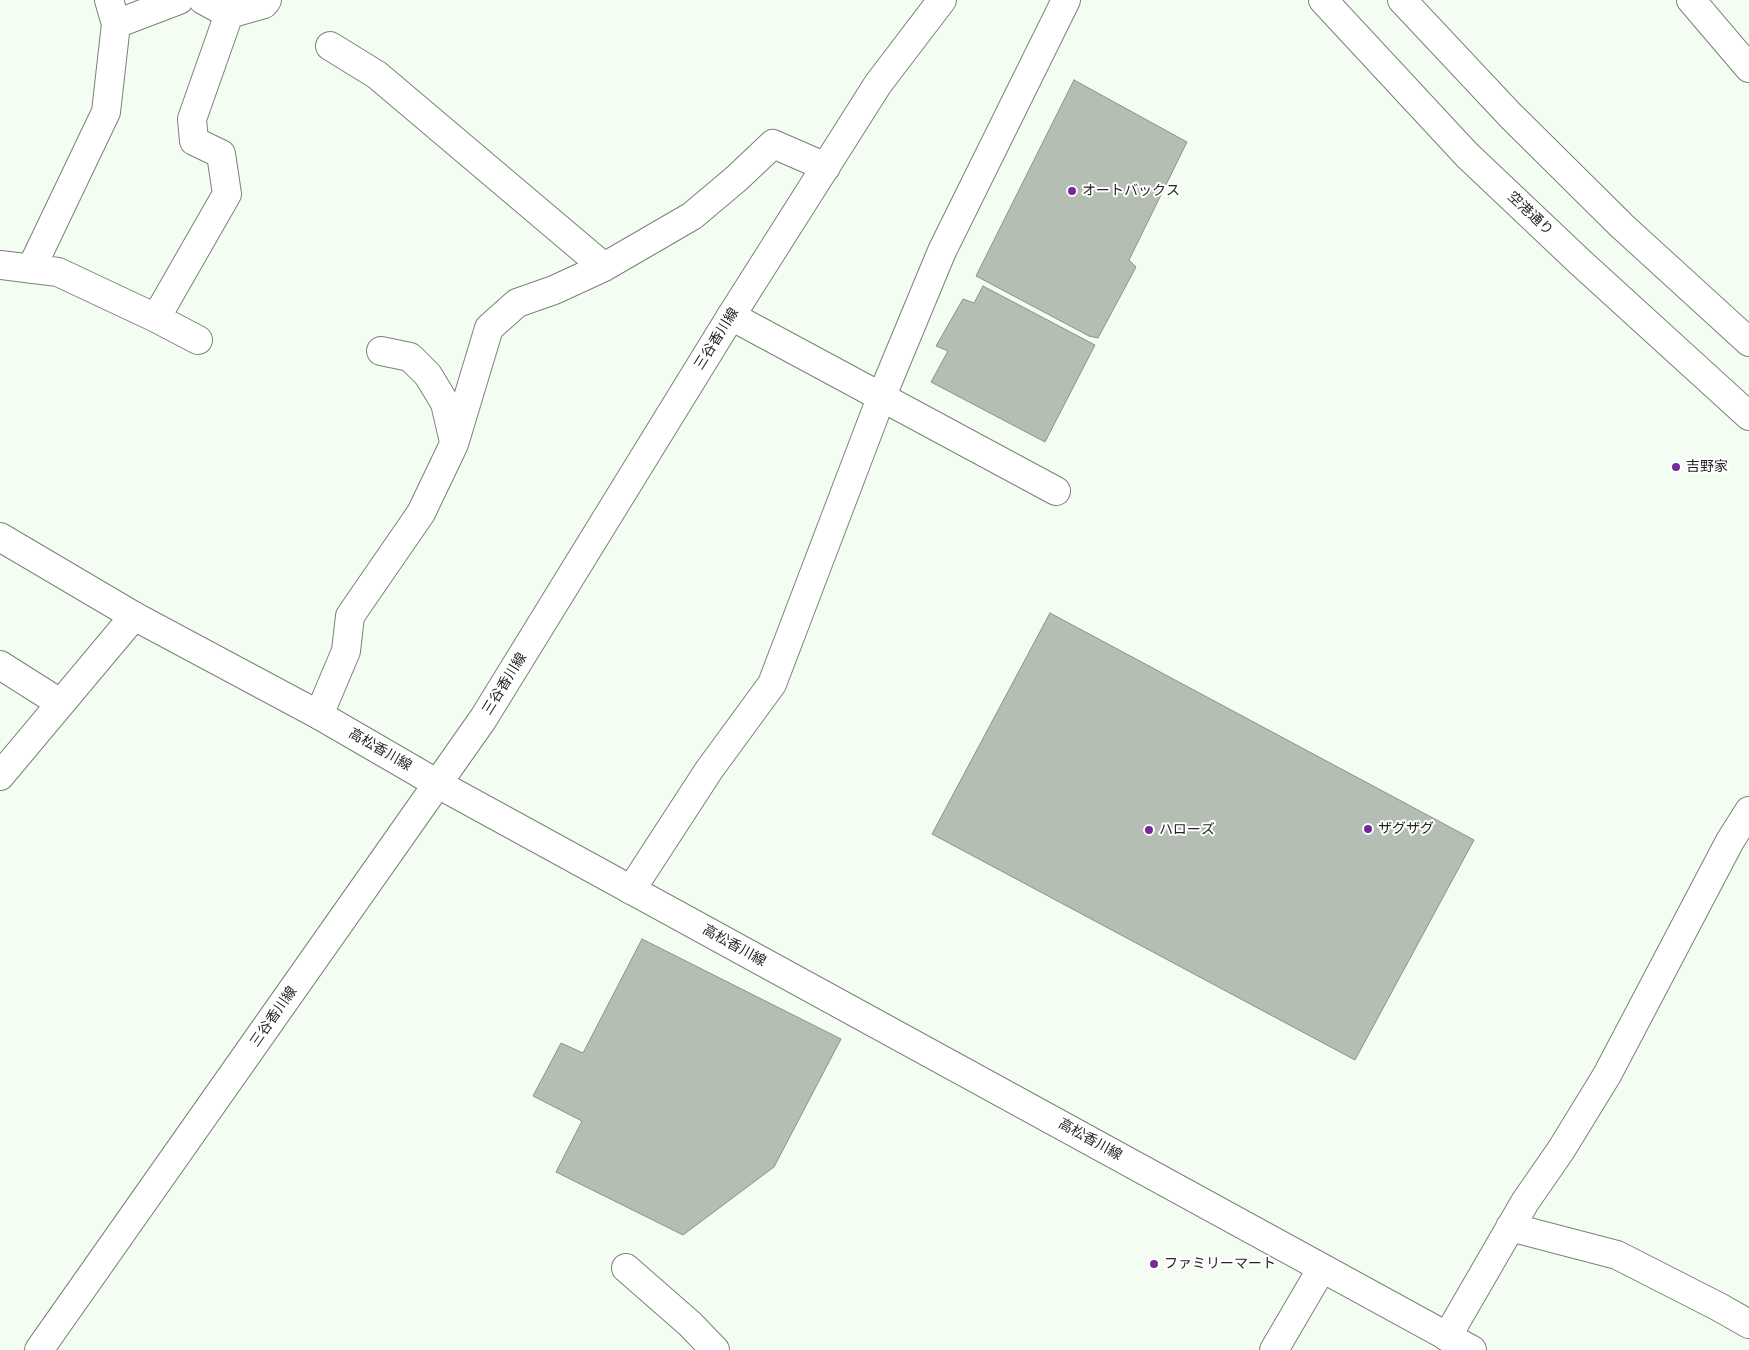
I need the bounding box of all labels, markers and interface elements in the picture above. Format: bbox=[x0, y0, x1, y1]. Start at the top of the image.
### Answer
place label: オートバックス bbox=[1082, 183, 1180, 199]
marker: オートバックス bbox=[1066, 185, 1078, 197]
street label: 空港通り bbox=[1504, 189, 1556, 239]
street label: 三谷香川線 bbox=[691, 305, 743, 373]
place label: 吉野家 bbox=[1686, 459, 1728, 475]
marker: 吉野家 bbox=[1670, 461, 1682, 473]
street label: 三谷香川線 bbox=[479, 650, 531, 718]
street label: 高松香川線 bbox=[345, 725, 415, 775]
place label: ザグザグ bbox=[1378, 821, 1434, 837]
place label: ハローズ bbox=[1159, 822, 1215, 838]
marker: ザグザグ bbox=[1362, 823, 1374, 835]
marker: ハローズ bbox=[1143, 824, 1155, 836]
street label: 高松香川線 bbox=[699, 922, 769, 970]
street label: 三谷香川線 bbox=[247, 984, 301, 1050]
street label: 高松香川線 bbox=[1055, 1116, 1125, 1164]
place label: ファミリーマート bbox=[1164, 1256, 1276, 1272]
marker: ファミリーマート bbox=[1148, 1258, 1160, 1270]

